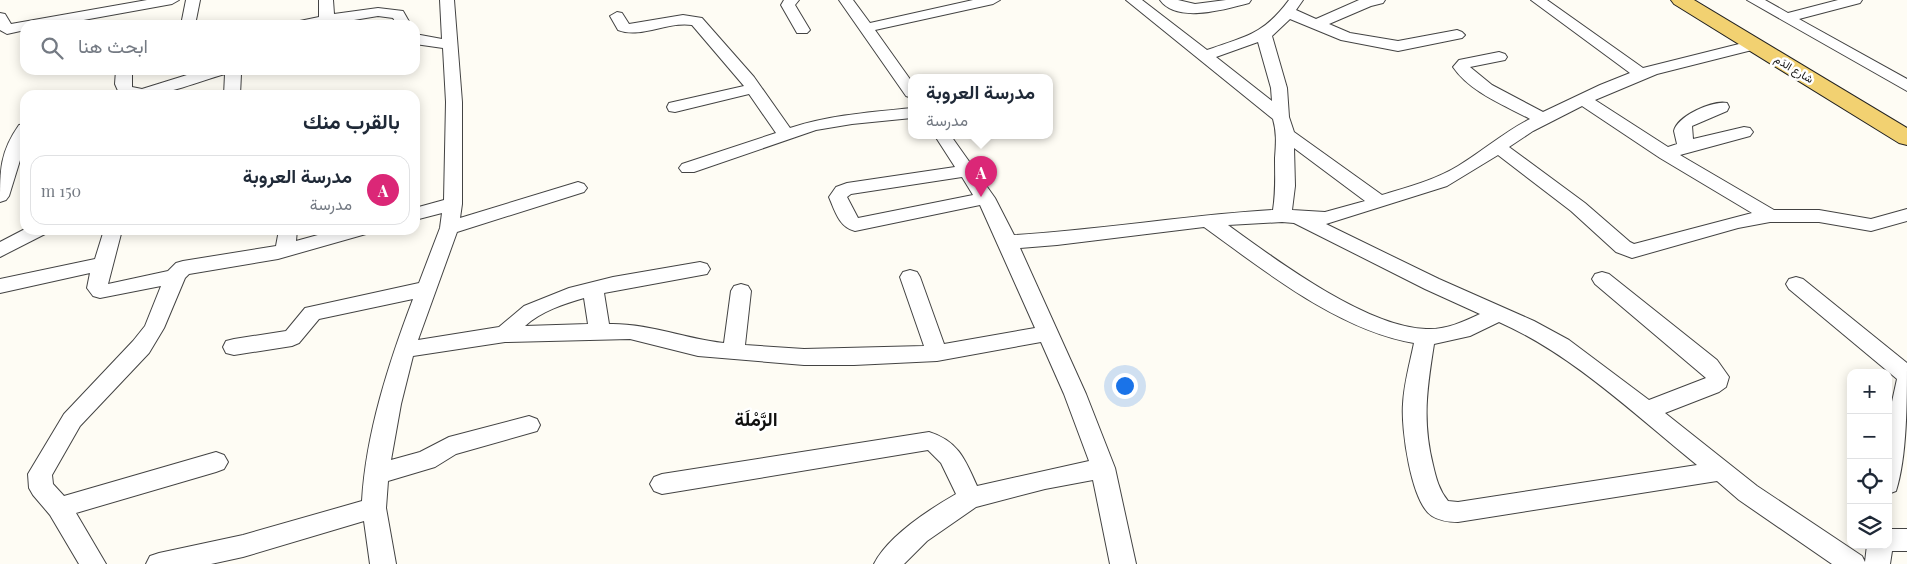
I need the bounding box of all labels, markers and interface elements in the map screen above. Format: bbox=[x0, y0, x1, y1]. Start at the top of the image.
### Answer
search box bbox=[20, 20, 420, 75]
text: ابحث هنا bbox=[78, 32, 148, 58]
icon: search bbox=[38, 34, 66, 62]
street label: شارع الدَم bbox=[1771, 51, 1817, 87]
popup bbox=[908, 74, 1053, 139]
text: مدرسة العروبة bbox=[926, 78, 1035, 104]
text: بالقرب منك bbox=[303, 106, 400, 134]
text: مدرسة bbox=[926, 109, 968, 130]
pin: A bbox=[965, 156, 997, 197]
text: مدرسة العروبة bbox=[243, 162, 352, 188]
text: 150 m bbox=[41, 180, 81, 201]
text: A bbox=[378, 180, 388, 201]
text: مدرسة bbox=[310, 193, 352, 214]
map controls bbox=[1847, 369, 1892, 549]
button: + bbox=[1847, 369, 1892, 414]
your location bbox=[1112, 373, 1138, 399]
district label: الرَّمْلَة bbox=[734, 405, 778, 432]
button: − bbox=[1847, 414, 1892, 459]
button: locate bbox=[1847, 459, 1892, 504]
button: layers bbox=[1847, 504, 1892, 549]

